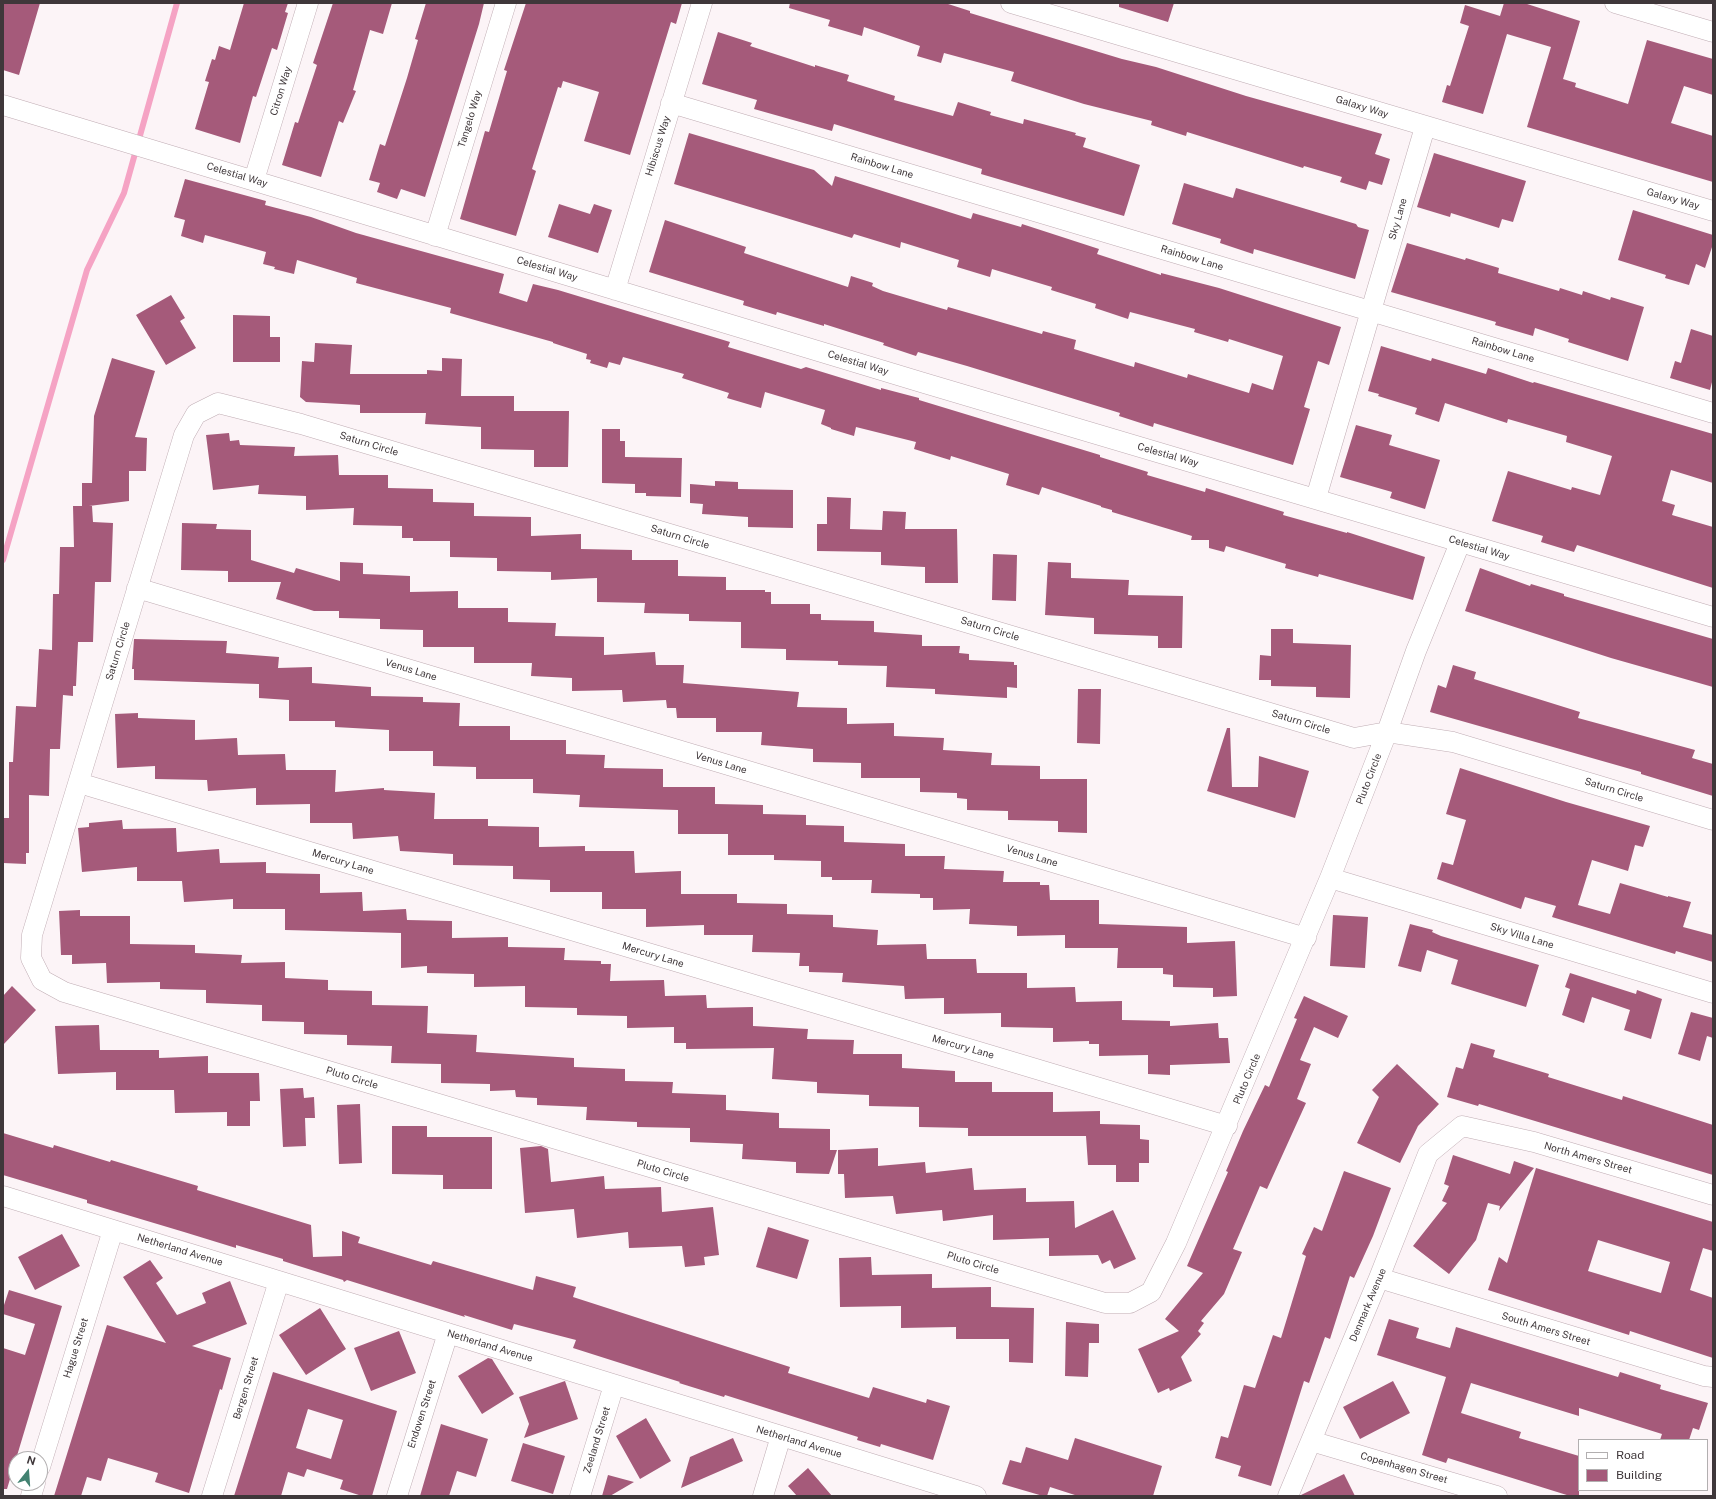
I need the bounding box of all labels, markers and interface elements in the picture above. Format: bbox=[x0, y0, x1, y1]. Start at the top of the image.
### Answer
street label: Citron Way bbox=[268, 65, 294, 117]
street label: Tangelo Way bbox=[456, 89, 484, 149]
street label: Galaxy Way bbox=[1334, 93, 1390, 121]
street label: Hibiscus Way bbox=[643, 114, 673, 178]
street label: Rainbow Lane bbox=[849, 151, 915, 181]
street label: Celestial Way bbox=[205, 160, 269, 190]
street label: Galaxy Way bbox=[1645, 186, 1701, 212]
street label: Sky Lane bbox=[1386, 197, 1410, 241]
street label: Rainbow Lane bbox=[1159, 243, 1225, 273]
street label: Celestial Way bbox=[515, 254, 579, 284]
street label: Rainbow Lane bbox=[1470, 335, 1536, 365]
street label: Celestial Way bbox=[826, 348, 890, 378]
street label: Saturn Circle bbox=[338, 429, 400, 459]
street label: Celestial Way bbox=[1136, 441, 1200, 469]
street label: Saturn Circle bbox=[649, 522, 711, 552]
street label: Celestial Way bbox=[1447, 533, 1511, 563]
street label: Saturn Circle bbox=[959, 614, 1021, 644]
street label: Saturn Circle bbox=[103, 620, 133, 682]
street label: Venus Lane bbox=[384, 656, 438, 684]
street label: Saturn Circle bbox=[1270, 707, 1332, 737]
street label: Venus Lane bbox=[694, 749, 748, 777]
street label: Pluto Circle bbox=[1354, 752, 1384, 806]
street label: Saturn Circle bbox=[1583, 775, 1645, 805]
street label: Venus Lane bbox=[1005, 842, 1059, 870]
street label: Mercury Lane bbox=[311, 847, 375, 877]
street label: Sky Villa Lane bbox=[1489, 921, 1555, 951]
street label: Mercury Lane bbox=[621, 940, 685, 970]
street label: Mercury Lane bbox=[931, 1032, 995, 1062]
street label: Pluto Circle bbox=[1231, 1052, 1263, 1106]
street label: Pluto Circle bbox=[324, 1064, 380, 1092]
street label: North Amers Street bbox=[1543, 1140, 1633, 1176]
street label: Pluto Circle bbox=[635, 1157, 691, 1185]
street label: Netherland Avenue bbox=[136, 1231, 224, 1269]
street label: Pluto Circle bbox=[945, 1249, 1001, 1277]
street label: Denmark Avenue bbox=[1347, 1266, 1389, 1344]
street label: South Amers Street bbox=[1500, 1310, 1592, 1348]
street label: Hague Street bbox=[61, 1316, 91, 1380]
street label: Netherland Avenue bbox=[446, 1327, 534, 1365]
street label: Bergen Street bbox=[231, 1355, 261, 1421]
street label: Endoven Street bbox=[405, 1378, 439, 1450]
street label: Zeeland Street bbox=[581, 1405, 613, 1475]
street label: Netherland Avenue bbox=[755, 1423, 843, 1461]
legend bbox=[1578, 1439, 1708, 1491]
text: Road bbox=[1616, 1448, 1644, 1462]
street label: Copenhagen Street bbox=[1359, 1450, 1449, 1486]
north arrow bbox=[8, 1451, 48, 1491]
text: N bbox=[25, 1453, 37, 1467]
text: Building bbox=[1616, 1468, 1662, 1482]

